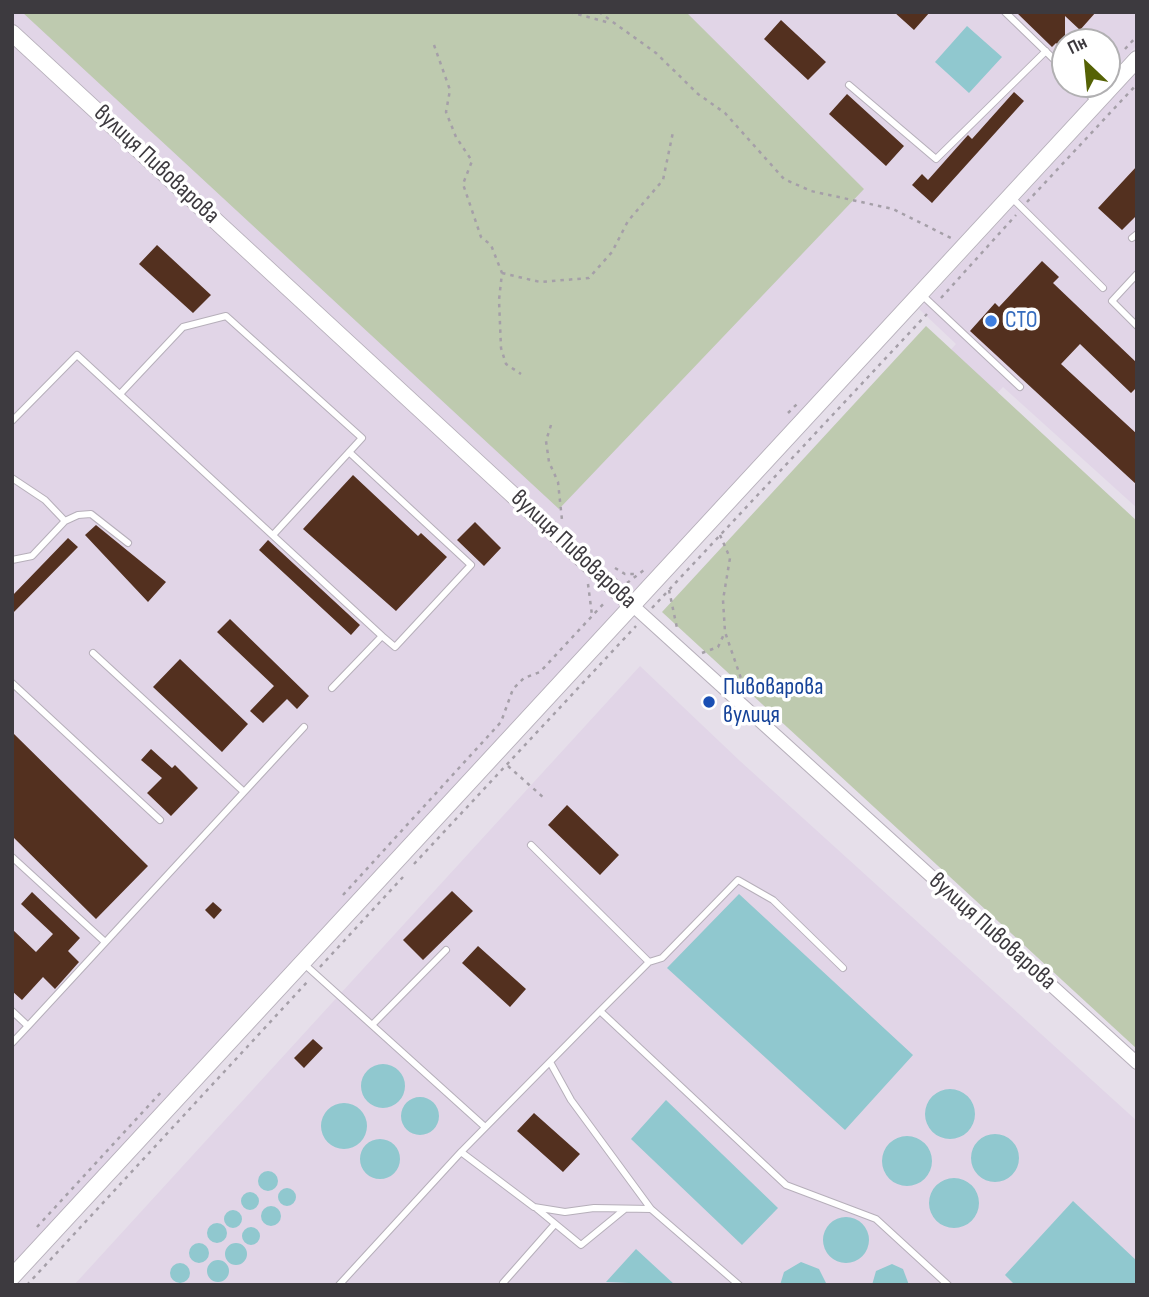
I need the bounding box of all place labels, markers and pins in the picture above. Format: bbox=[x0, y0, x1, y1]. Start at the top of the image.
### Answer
place label: СТО bbox=[1005, 307, 1038, 335]
marker: СТО bbox=[983, 313, 999, 329]
place label: Пивоварова вулиця bbox=[723, 674, 823, 730]
marker: Пивоварова вулиця bbox=[701, 694, 717, 710]

